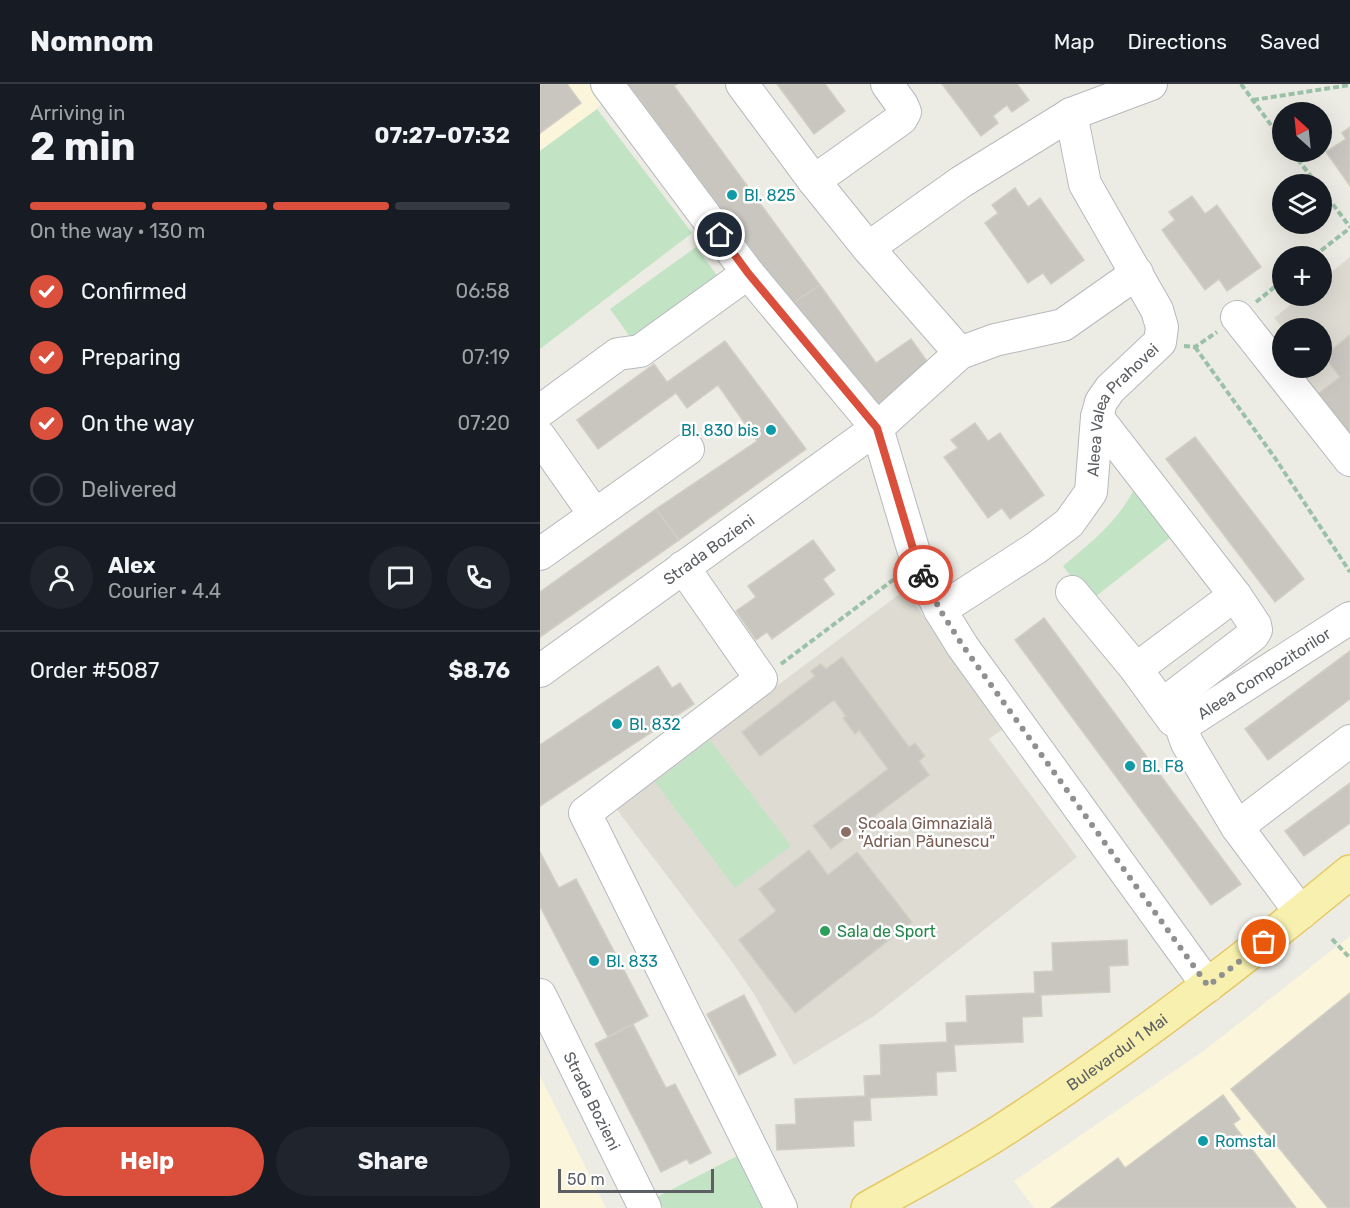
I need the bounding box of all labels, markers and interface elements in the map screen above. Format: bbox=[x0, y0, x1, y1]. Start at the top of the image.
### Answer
text: Nomnom bbox=[30, 25, 154, 58]
text: Map bbox=[1054, 29, 1095, 54]
text: Directions bbox=[1128, 29, 1227, 54]
text: Saved bbox=[1260, 29, 1320, 54]
text: Arriving in bbox=[30, 101, 125, 125]
north arrow bbox=[1272, 102, 1332, 162]
map controls bbox=[1272, 102, 1332, 378]
text: 07:27–07:32 bbox=[374, 122, 510, 149]
text: 2 min bbox=[30, 124, 136, 170]
button: layers bbox=[1272, 174, 1332, 234]
place label: Bl. 825 bbox=[744, 186, 796, 205]
marker: Bl. 825 bbox=[725, 188, 739, 202]
pin bbox=[694, 209, 745, 260]
icon: home bbox=[703, 218, 736, 251]
text: On the way · 130 m bbox=[30, 219, 205, 243]
button: + bbox=[1272, 246, 1332, 306]
icon: check bbox=[30, 275, 63, 308]
text: Confirmed bbox=[81, 278, 187, 305]
text: 06:58 bbox=[456, 279, 510, 303]
button: − bbox=[1272, 318, 1332, 378]
street label: Aleea Valea Prahovei bbox=[1083, 339, 1163, 478]
icon: check bbox=[30, 341, 63, 374]
text: Preparing bbox=[81, 344, 181, 371]
text: 07:19 bbox=[462, 345, 510, 369]
icon: check bbox=[30, 407, 63, 440]
text: On the way bbox=[81, 410, 195, 437]
text: 07:20 bbox=[457, 411, 510, 435]
place label: Bl. 830 bis bbox=[681, 421, 759, 440]
marker: Bl. 830 bis bbox=[764, 423, 778, 437]
text: Delivered bbox=[81, 476, 177, 503]
street label: Strada Bozieni bbox=[660, 511, 758, 589]
courier bbox=[893, 545, 953, 605]
button: person bbox=[30, 546, 93, 609]
button: chat bbox=[369, 546, 432, 609]
button: phone bbox=[447, 546, 510, 609]
text: Alex bbox=[108, 552, 156, 579]
icon: bike bbox=[907, 559, 940, 592]
text: Courier · 4.4 bbox=[108, 579, 221, 603]
street label: Aleea Compozitorilor bbox=[1194, 624, 1334, 723]
text: Order #5087 bbox=[30, 657, 159, 684]
text: $8.76 bbox=[449, 657, 510, 684]
place label: Bl. 832 bbox=[629, 715, 681, 734]
marker: Bl. 832 bbox=[610, 717, 624, 731]
place label: Bl. F8 bbox=[1142, 757, 1184, 776]
marker: Bl. F8 bbox=[1123, 759, 1137, 773]
place label: Școala Gimnazială "Adrian Păunescu" bbox=[858, 814, 995, 851]
marker: Școala Gimnazială "Adrian Păunescu" bbox=[839, 825, 853, 839]
pin bbox=[1238, 916, 1289, 967]
place label: Sala de Sport bbox=[837, 922, 936, 941]
marker: Sala de Sport bbox=[818, 924, 832, 938]
icon: bag bbox=[1247, 925, 1280, 958]
place label: Bl. 833 bbox=[606, 952, 658, 971]
marker: Bl. 833 bbox=[587, 954, 601, 968]
street label: Bulevardul 1 Mai bbox=[1063, 1010, 1171, 1095]
street label: Strada Bozieni bbox=[559, 1049, 624, 1154]
button: Help bbox=[30, 1127, 264, 1196]
button: Share bbox=[276, 1127, 510, 1196]
place label: Romstal bbox=[1215, 1132, 1276, 1151]
marker: Romstal bbox=[1196, 1134, 1210, 1148]
scale bar bbox=[558, 1166, 714, 1194]
text: 50 m bbox=[567, 1170, 605, 1189]

